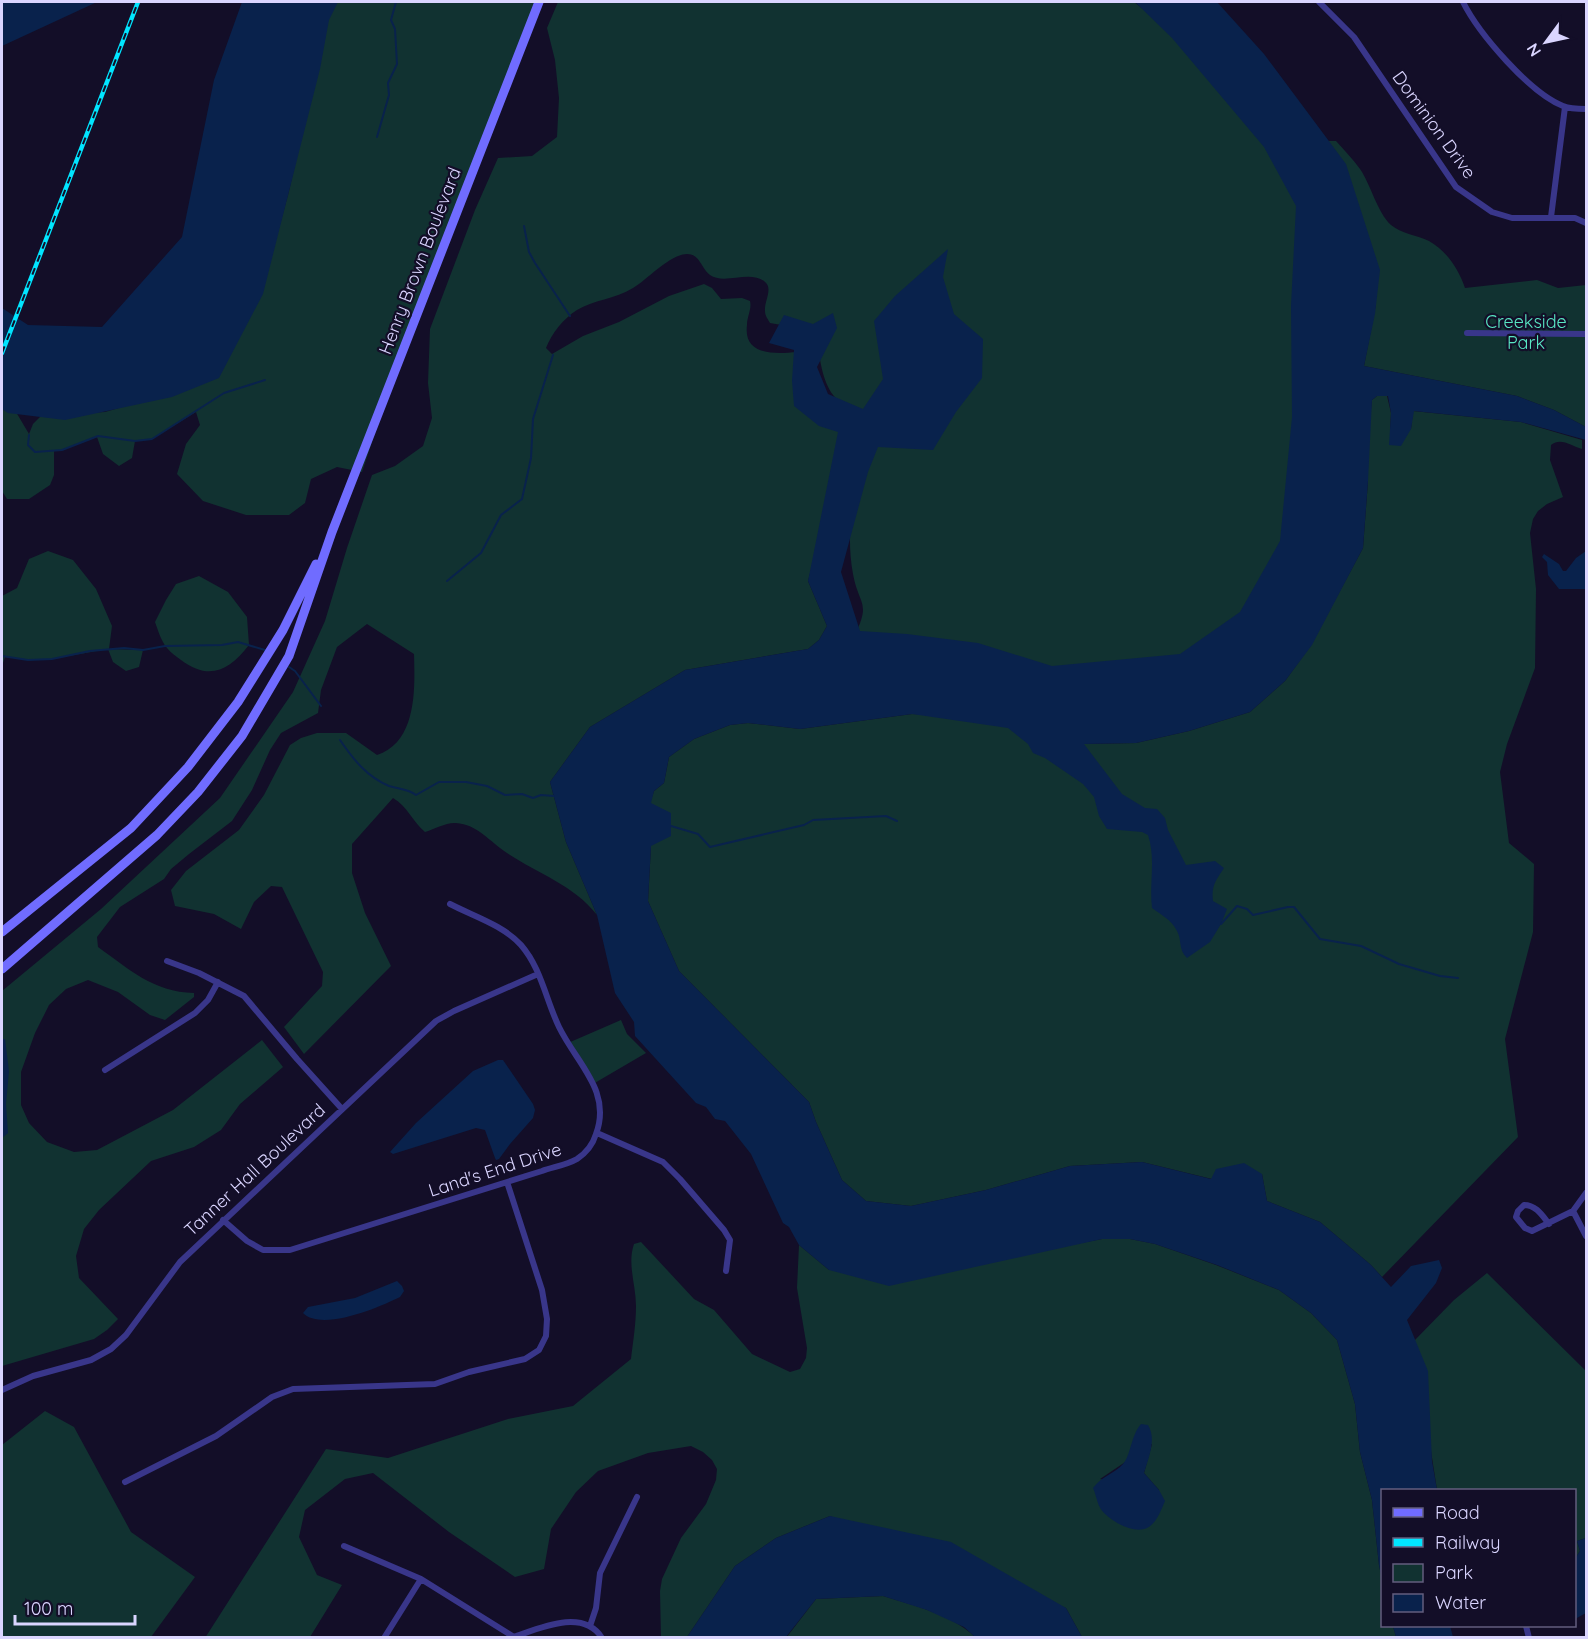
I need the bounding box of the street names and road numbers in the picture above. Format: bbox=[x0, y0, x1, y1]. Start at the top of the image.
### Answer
street label: Dominion Drive bbox=[1387, 66, 1481, 183]
street label: Henry Brown Boulevard bbox=[373, 164, 466, 357]
street label: Tanner Hall Boulevard bbox=[179, 1098, 330, 1241]
street label: Land's End Drive bbox=[425, 1137, 564, 1202]

